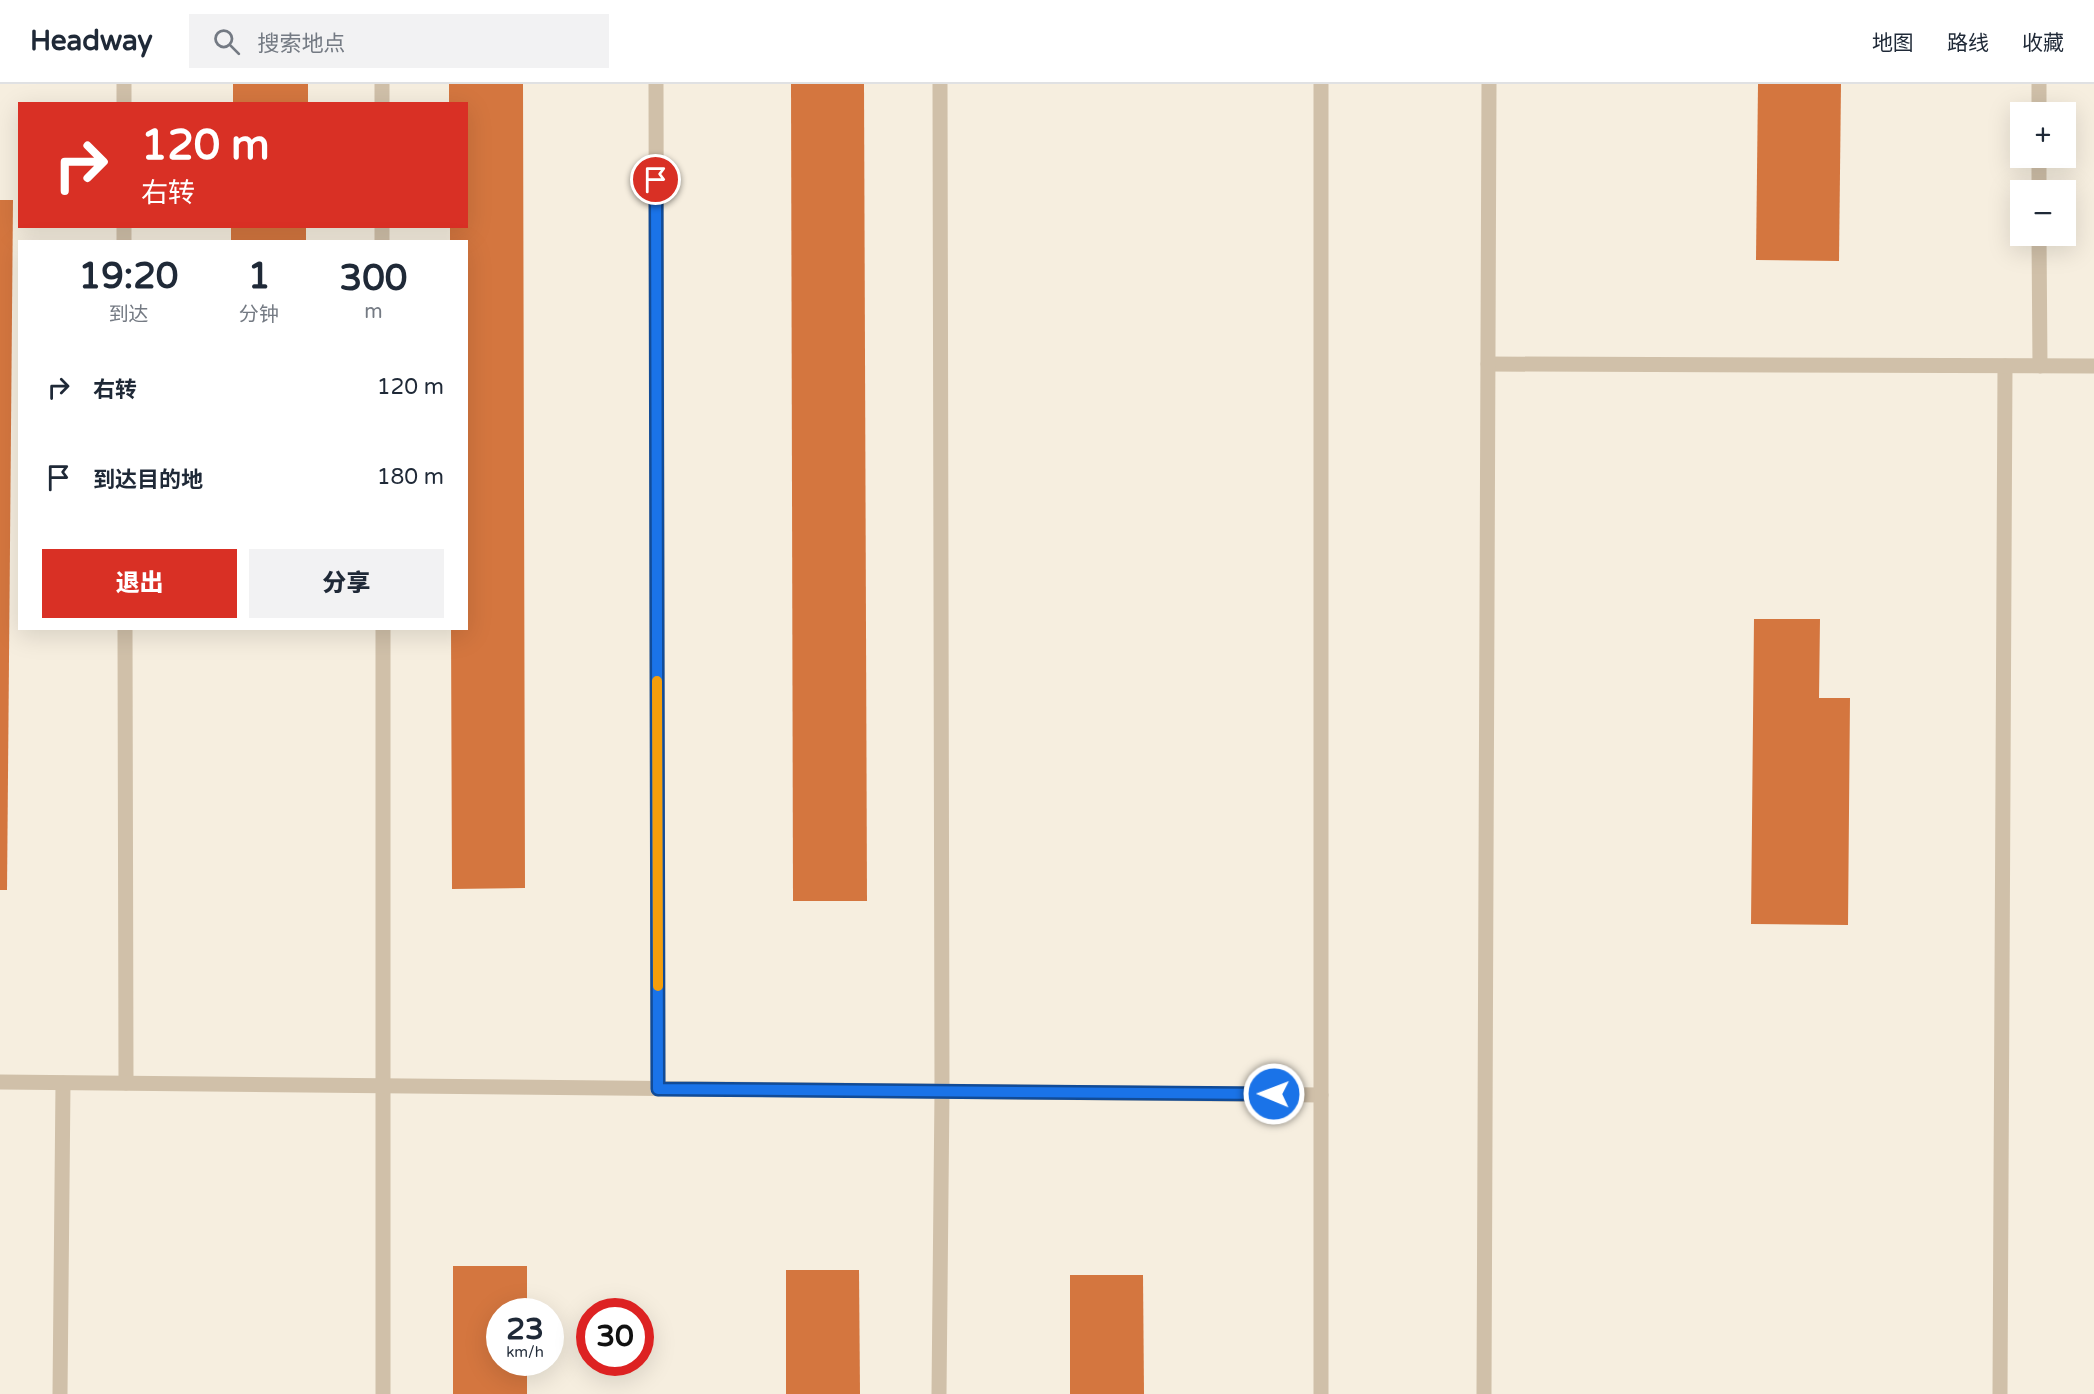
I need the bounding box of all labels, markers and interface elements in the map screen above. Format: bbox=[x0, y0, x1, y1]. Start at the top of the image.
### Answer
search box bbox=[189, 14, 609, 68]
text: Headway bbox=[30, 24, 153, 58]
icon: search bbox=[210, 25, 243, 58]
text: 搜索地点 bbox=[258, 31, 346, 57]
text: 地图 bbox=[1872, 31, 1914, 56]
text: 路线 bbox=[1947, 31, 1989, 56]
text: 收藏 bbox=[2022, 31, 2064, 56]
map controls bbox=[2010, 102, 2076, 246]
button: + bbox=[2010, 102, 2076, 168]
text: 120 m bbox=[141, 120, 270, 171]
icon: right bbox=[42, 126, 120, 204]
pin bbox=[630, 154, 681, 205]
icon: arrive bbox=[639, 163, 672, 196]
text: 右转 bbox=[141, 177, 195, 210]
button: − bbox=[2010, 180, 2076, 246]
text: 19:20 bbox=[79, 255, 178, 298]
text: 1 bbox=[248, 255, 270, 298]
text: 300 bbox=[340, 257, 407, 300]
text: m bbox=[364, 300, 383, 324]
text: 到达 bbox=[108, 303, 148, 327]
text: 分钟 bbox=[239, 303, 279, 327]
icon: right bbox=[42, 371, 75, 404]
text: 120 m bbox=[377, 374, 444, 400]
text: 右转 bbox=[93, 377, 137, 403]
icon: arrive bbox=[42, 461, 75, 494]
text: 180 m bbox=[377, 464, 444, 490]
text: 到达目的地 bbox=[93, 467, 203, 493]
button: 退出 bbox=[42, 549, 237, 618]
button: 分享 bbox=[249, 549, 444, 618]
position arrow bbox=[1242, 1062, 1306, 1126]
speed limit sign: 30 bbox=[576, 1298, 654, 1376]
text: 23 bbox=[506, 1311, 544, 1348]
text: km/h bbox=[506, 1343, 544, 1361]

